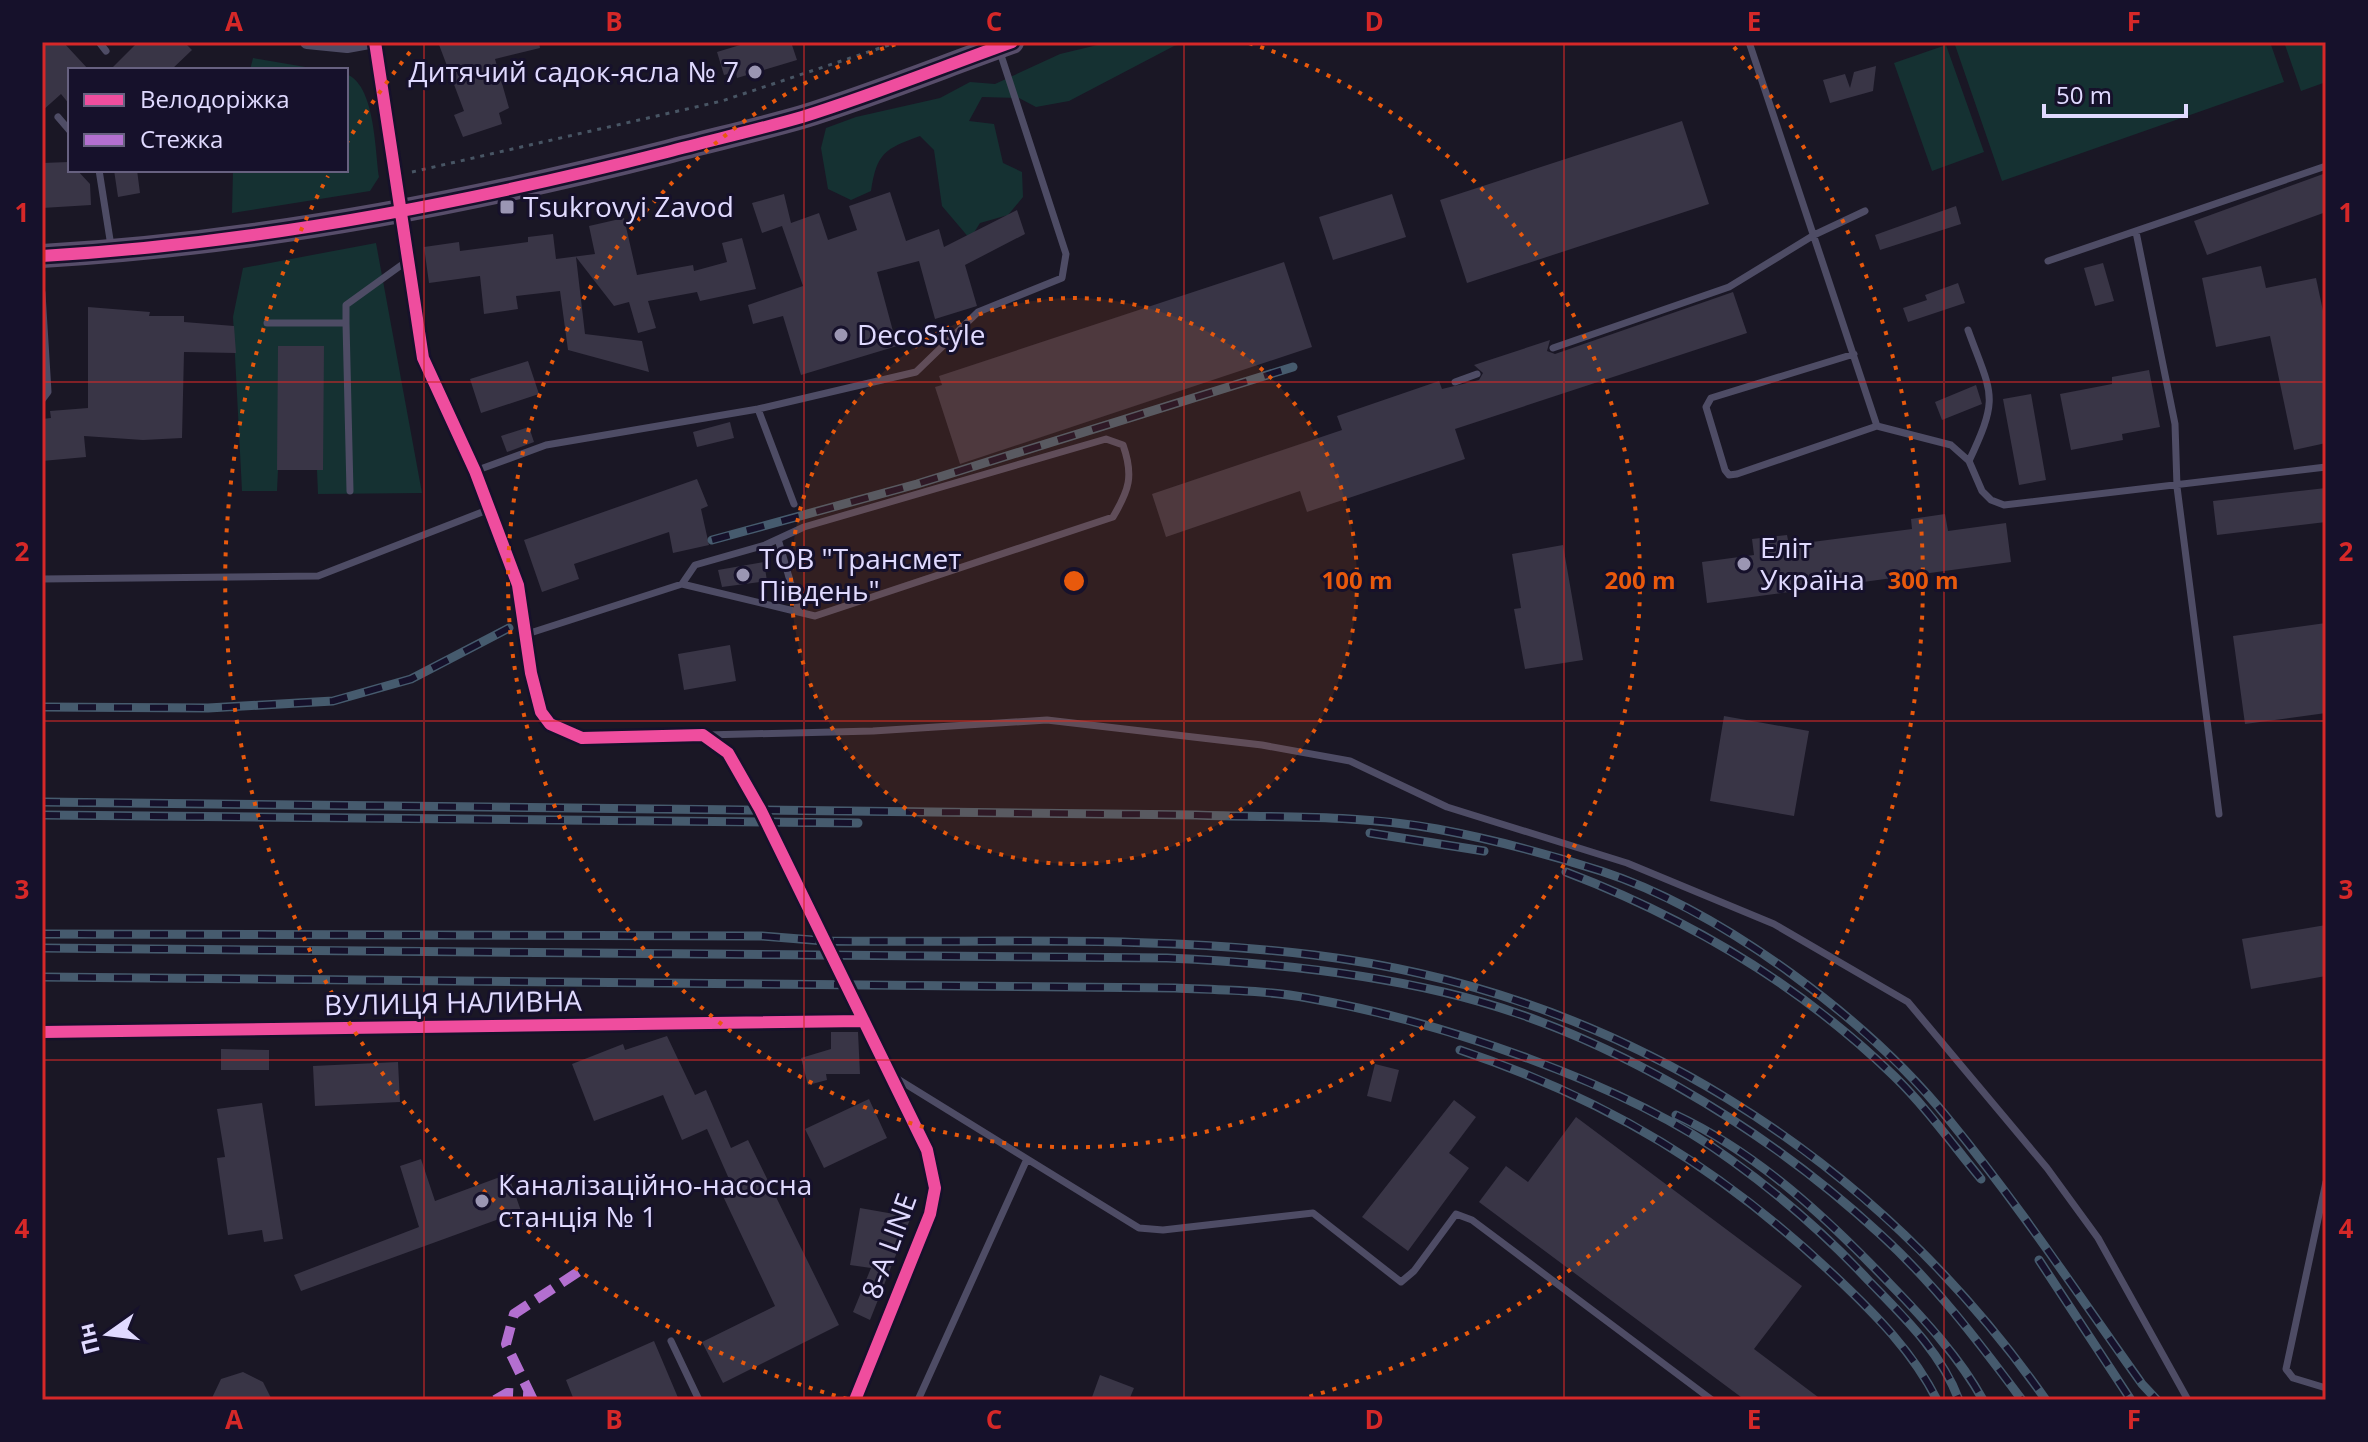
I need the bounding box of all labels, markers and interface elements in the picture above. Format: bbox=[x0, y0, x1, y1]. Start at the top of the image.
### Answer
text: A bbox=[225, 3, 243, 39]
text: B bbox=[605, 3, 623, 39]
text: C bbox=[986, 3, 1002, 39]
text: D bbox=[1364, 3, 1384, 39]
text: E bbox=[1747, 3, 1761, 39]
text: F bbox=[2127, 3, 2141, 39]
place label: Дитячий садок-ясла № 7 bbox=[409, 52, 739, 90]
marker: Дитячий садок-ясла № 7 bbox=[746, 63, 764, 81]
legend bbox=[68, 68, 348, 172]
scale bar bbox=[2044, 68, 2186, 118]
text: 50 m bbox=[2056, 78, 2112, 111]
text: Велодоріжка bbox=[140, 82, 290, 115]
text: Стежка bbox=[140, 122, 223, 155]
place label: Tsukrovyi Zavod bbox=[523, 187, 734, 225]
text: 1 bbox=[15, 194, 29, 230]
text: 1 bbox=[2339, 194, 2353, 230]
marker: Tsukrovyi Zavod bbox=[498, 198, 516, 216]
place label: DecoStyle bbox=[857, 315, 985, 353]
marker: DecoStyle bbox=[832, 326, 850, 344]
place label: Еліт Україна bbox=[1760, 528, 1865, 598]
text: 2 bbox=[15, 533, 30, 569]
text: 2 bbox=[2339, 533, 2354, 569]
place label: ТОВ "Трансмет Південь" bbox=[759, 539, 961, 609]
marker: Еліт Україна bbox=[1735, 555, 1753, 573]
text: 100 m bbox=[1322, 563, 1392, 596]
text: 200 m bbox=[1605, 563, 1675, 596]
text: 300 m bbox=[1888, 563, 1958, 596]
marker: ТОВ "Трансмет Південь" bbox=[734, 566, 752, 584]
centre of rings bbox=[1060, 567, 1088, 595]
text: 3 bbox=[15, 871, 29, 907]
text: 3 bbox=[2339, 871, 2353, 907]
street label: ВУЛИЦЯ НАЛИВНА bbox=[324, 981, 582, 1023]
place label: Каналізаційно-насосна станція № 1 bbox=[498, 1165, 812, 1235]
street label: 8-A LINE bbox=[852, 1188, 925, 1303]
marker: Каналізаційно-насосна станція № 1 bbox=[473, 1192, 491, 1210]
text: 4 bbox=[15, 1210, 30, 1246]
text: 4 bbox=[2339, 1210, 2354, 1246]
north arrow bbox=[68, 1294, 148, 1374]
text: Пн bbox=[69, 1320, 106, 1358]
text: A bbox=[225, 1401, 243, 1437]
text: B bbox=[605, 1401, 623, 1437]
text: C bbox=[986, 1401, 1002, 1437]
text: D bbox=[1364, 1401, 1384, 1437]
text: E bbox=[1747, 1401, 1761, 1437]
text: F bbox=[2127, 1401, 2141, 1437]

